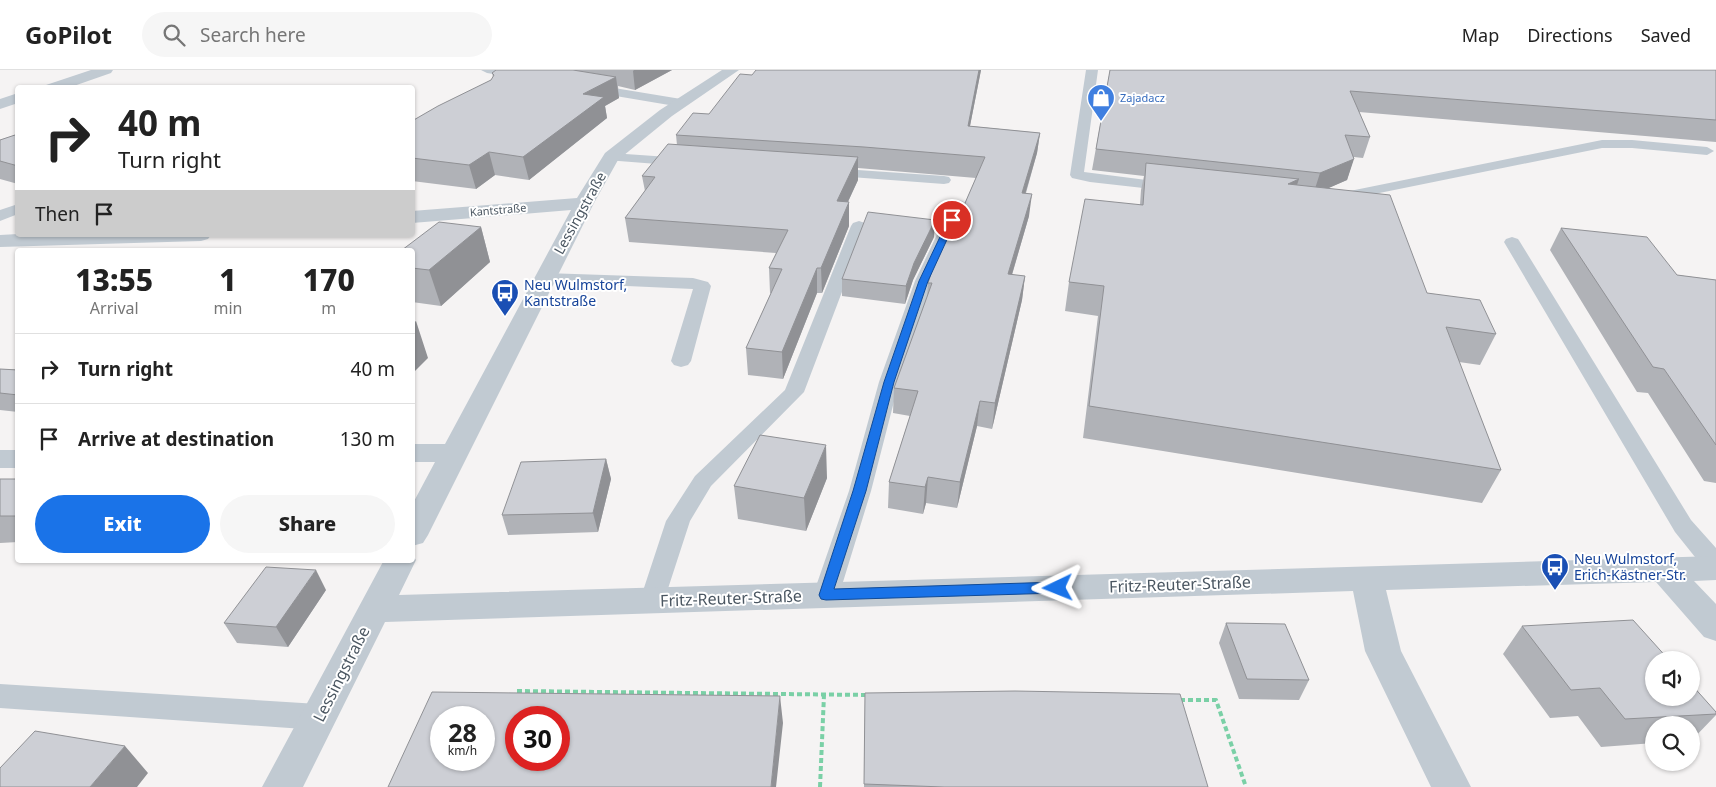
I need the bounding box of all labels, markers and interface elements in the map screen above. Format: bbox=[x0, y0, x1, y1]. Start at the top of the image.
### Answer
search box bbox=[142, 12, 492, 57]
text: GoPilot bbox=[25, 18, 112, 51]
icon: search bbox=[160, 21, 188, 49]
text: Search here bbox=[200, 22, 306, 48]
text: Map bbox=[1462, 23, 1499, 47]
text: Directions bbox=[1527, 23, 1613, 47]
text: Saved bbox=[1641, 23, 1691, 47]
shop icon: Zajadacz bbox=[1086, 83, 1116, 122]
place label: Zajadacz bbox=[1120, 90, 1165, 105]
text: 40 m bbox=[118, 99, 201, 146]
icon: right bbox=[35, 105, 100, 170]
text: Turn right bbox=[118, 144, 221, 174]
street label: Lessingstraße bbox=[549, 168, 610, 257]
pin bbox=[931, 199, 973, 241]
icon: arrive bbox=[90, 200, 118, 228]
street label: Kantstraße bbox=[469, 200, 527, 219]
text: Then bbox=[35, 201, 80, 227]
icon: arrive bbox=[938, 206, 966, 234]
text: 13:55 bbox=[75, 259, 153, 300]
text: 1 bbox=[219, 259, 237, 300]
text: 170 bbox=[303, 259, 355, 300]
place label: Neu Wulmstorf, Kantstraße bbox=[524, 275, 627, 310]
bus stop icon: Neu Wulmstorf, Kantstraße bbox=[490, 278, 520, 317]
text: Arrival bbox=[90, 297, 139, 319]
text: min bbox=[213, 297, 242, 319]
text: m bbox=[321, 297, 336, 319]
icon: right bbox=[35, 355, 63, 383]
text: Turn right bbox=[78, 356, 173, 382]
text: 40 m bbox=[351, 356, 395, 382]
icon: arrive bbox=[35, 425, 63, 453]
text: Arrive at destination bbox=[78, 426, 274, 452]
text: 130 m bbox=[340, 426, 395, 452]
button: Exit bbox=[35, 495, 210, 553]
button: Share bbox=[220, 495, 395, 553]
place label: Neu Wulmstorf, Erich-Kästner-Str. bbox=[1574, 549, 1686, 584]
bus stop icon: Neu Wulmstorf, Erich-Kästner-Str. bbox=[1540, 552, 1570, 591]
position arrow bbox=[1031, 561, 1083, 613]
street label: Fritz-Reuter-Straße bbox=[1109, 571, 1251, 597]
street label: Fritz-Reuter-Straße bbox=[660, 585, 802, 611]
street label: Lessingstraße bbox=[307, 622, 375, 726]
map controls bbox=[1645, 651, 1700, 771]
button: sound bbox=[1645, 651, 1700, 706]
speed limit sign: 30 bbox=[505, 706, 570, 771]
text: 28 bbox=[448, 715, 477, 749]
button: search bbox=[1645, 716, 1700, 771]
text: km/h bbox=[448, 742, 477, 759]

